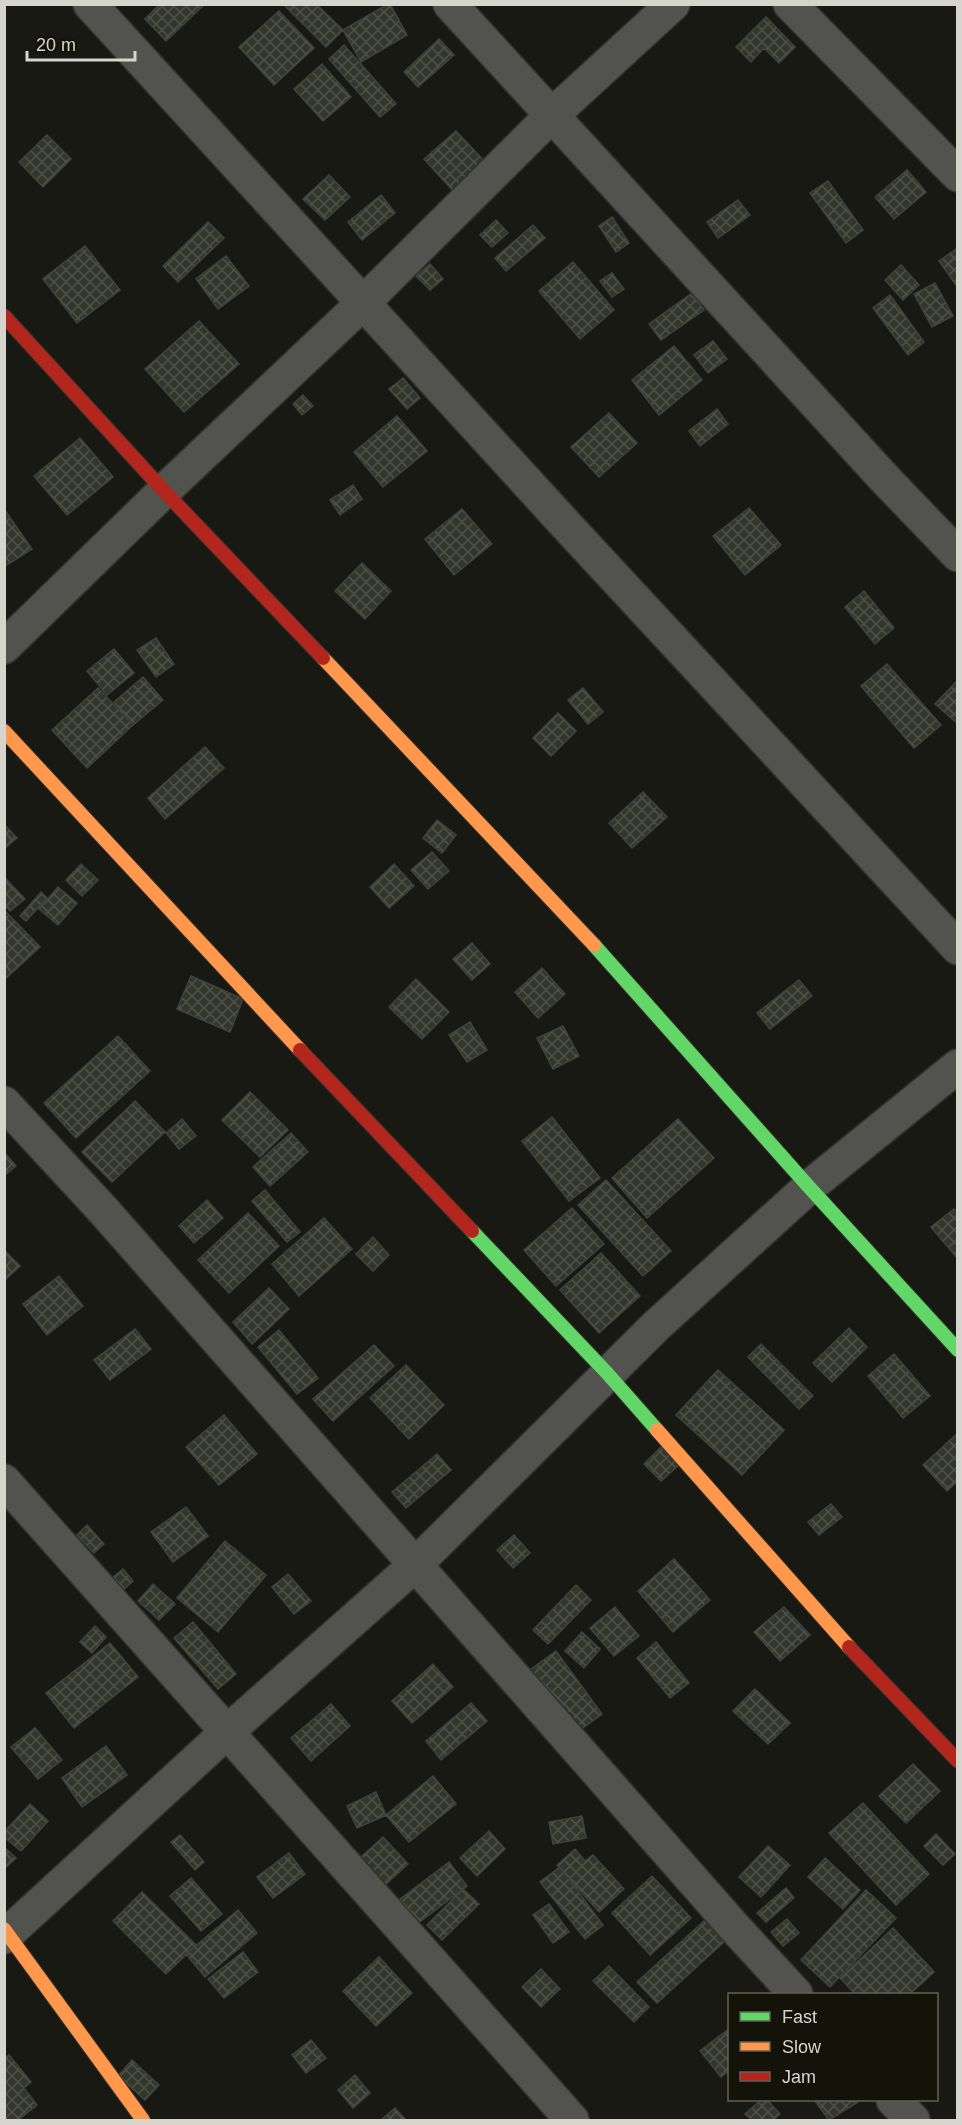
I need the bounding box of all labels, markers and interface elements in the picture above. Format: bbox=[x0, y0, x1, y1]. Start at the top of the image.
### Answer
scale bar bbox=[27, 24, 135, 62]
text: 20 m bbox=[36, 35, 76, 55]
legend bbox=[728, 1993, 938, 2101]
text: Fast bbox=[782, 2007, 817, 2027]
text: Slow bbox=[782, 2037, 822, 2057]
text: Jam bbox=[782, 2067, 816, 2087]

